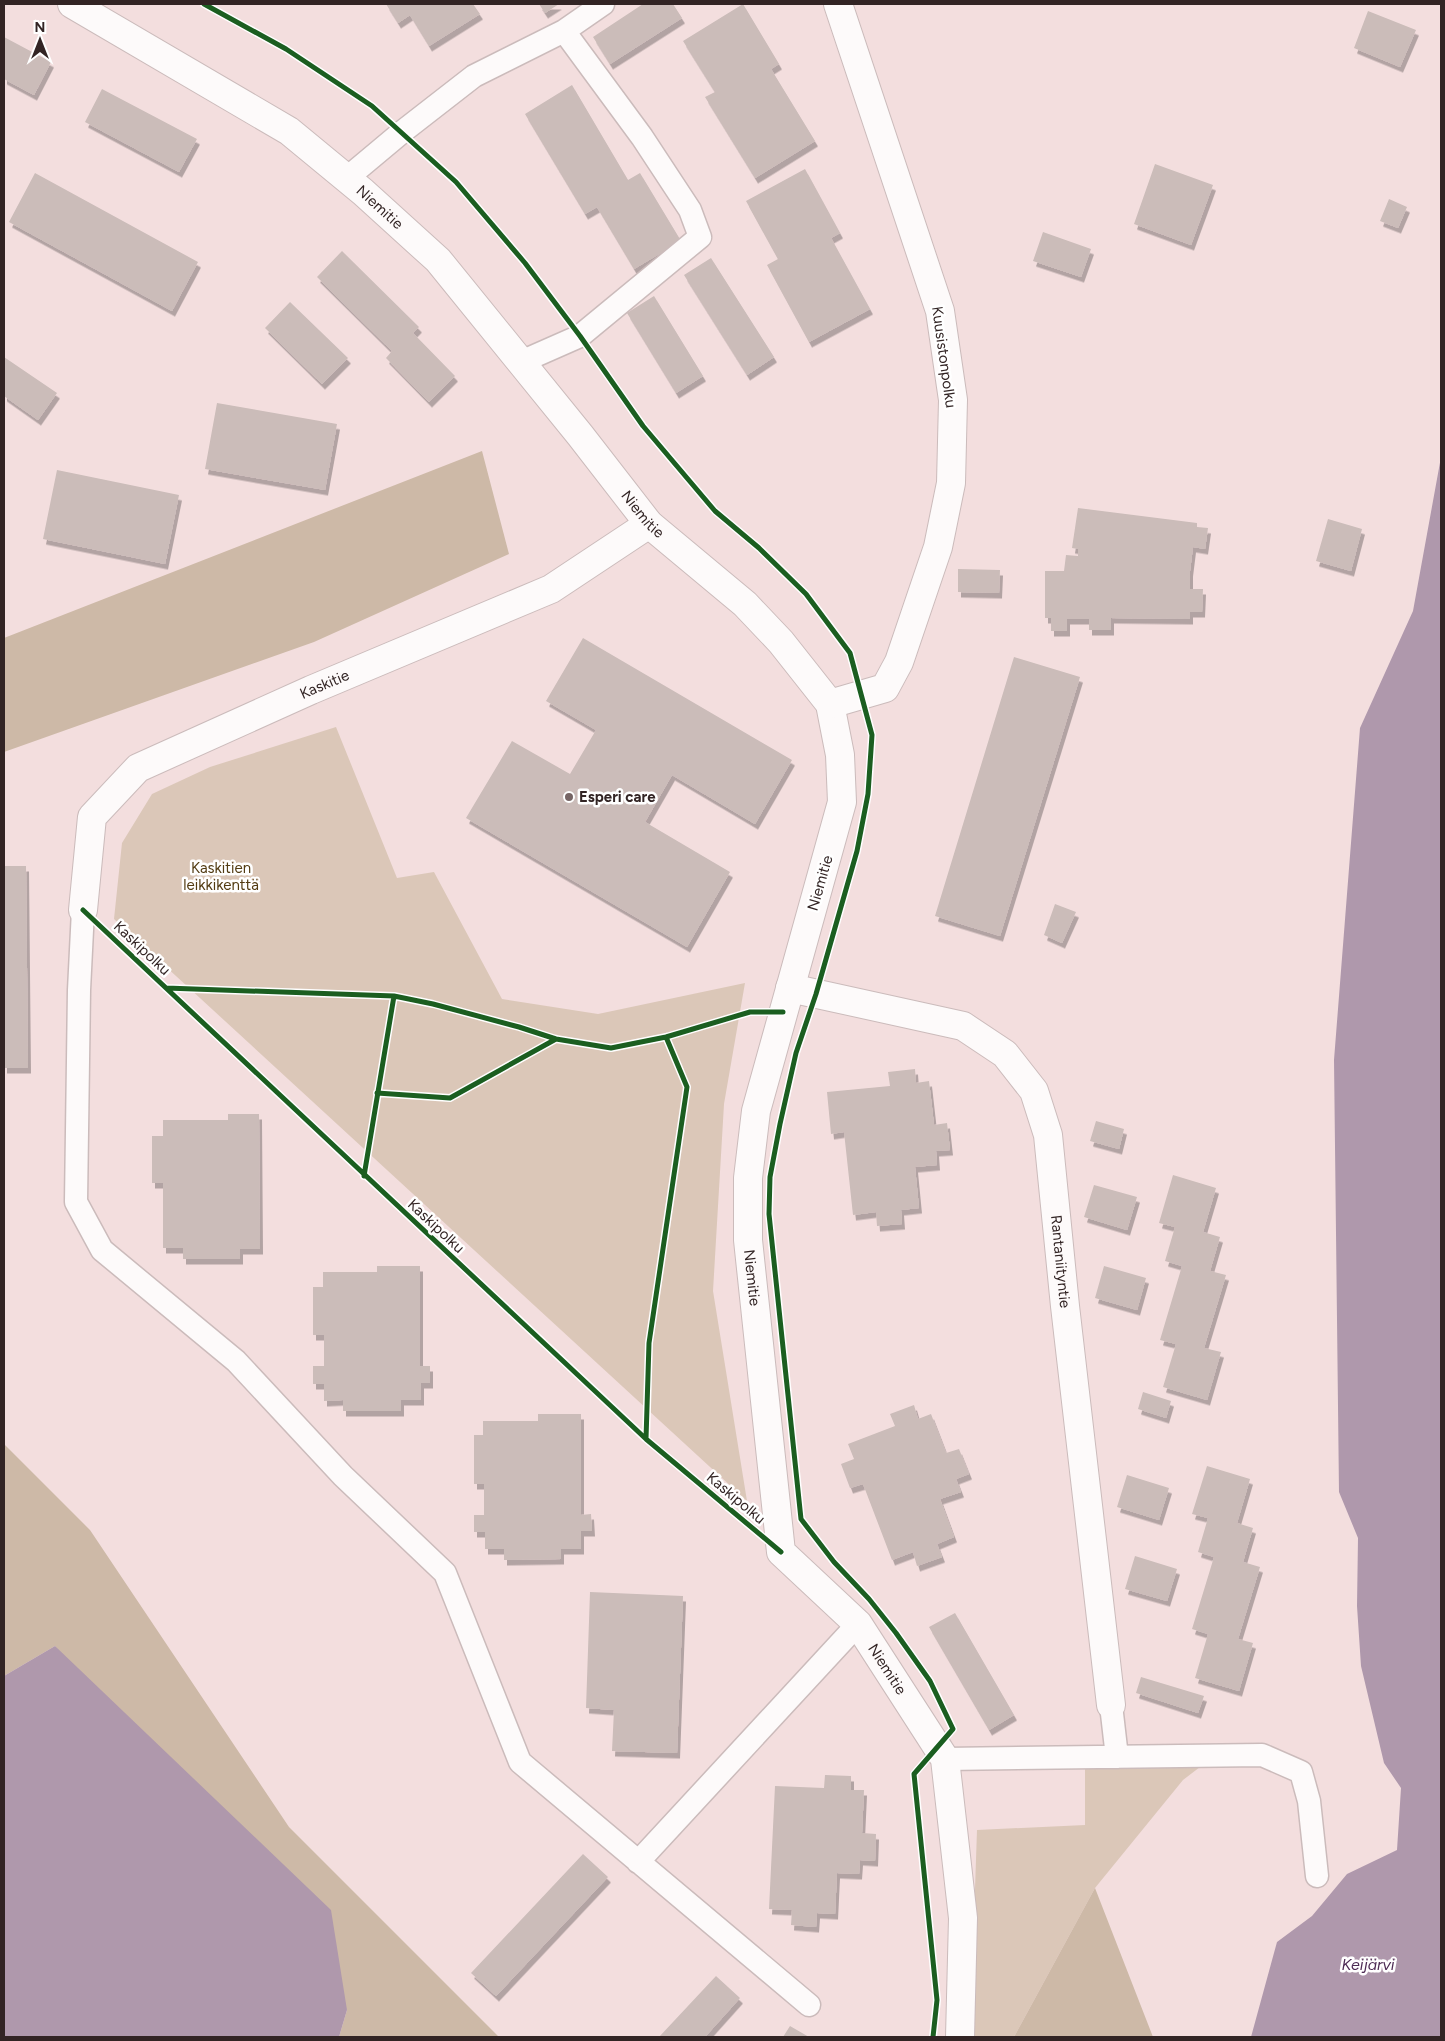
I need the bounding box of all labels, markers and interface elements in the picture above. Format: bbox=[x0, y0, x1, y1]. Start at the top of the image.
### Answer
north arrow bbox=[15, 15, 65, 65]
text: N bbox=[35, 19, 45, 36]
street label: Niemitie bbox=[353, 181, 407, 233]
street label: Kuusistonpolku bbox=[928, 305, 960, 409]
street label: Niemitie bbox=[617, 487, 668, 542]
street label: Kaskitie bbox=[297, 666, 352, 703]
place label: Esperi care bbox=[579, 788, 656, 806]
marker: Esperi care bbox=[563, 791, 575, 803]
street label: Niemitie bbox=[804, 853, 836, 913]
park label: Kaskitien leikkikenttä bbox=[183, 859, 259, 894]
street label: Kaskipolku bbox=[110, 917, 174, 979]
street label: Kaskipolku bbox=[404, 1195, 468, 1257]
street label: Rantaniityntie bbox=[1047, 1214, 1074, 1309]
street label: Niemitie bbox=[740, 1248, 764, 1307]
street label: Kaskipolku bbox=[703, 1468, 769, 1528]
street label: Niemitie bbox=[864, 1640, 910, 1698]
water label: Keijärvi bbox=[1341, 1955, 1395, 1974]

